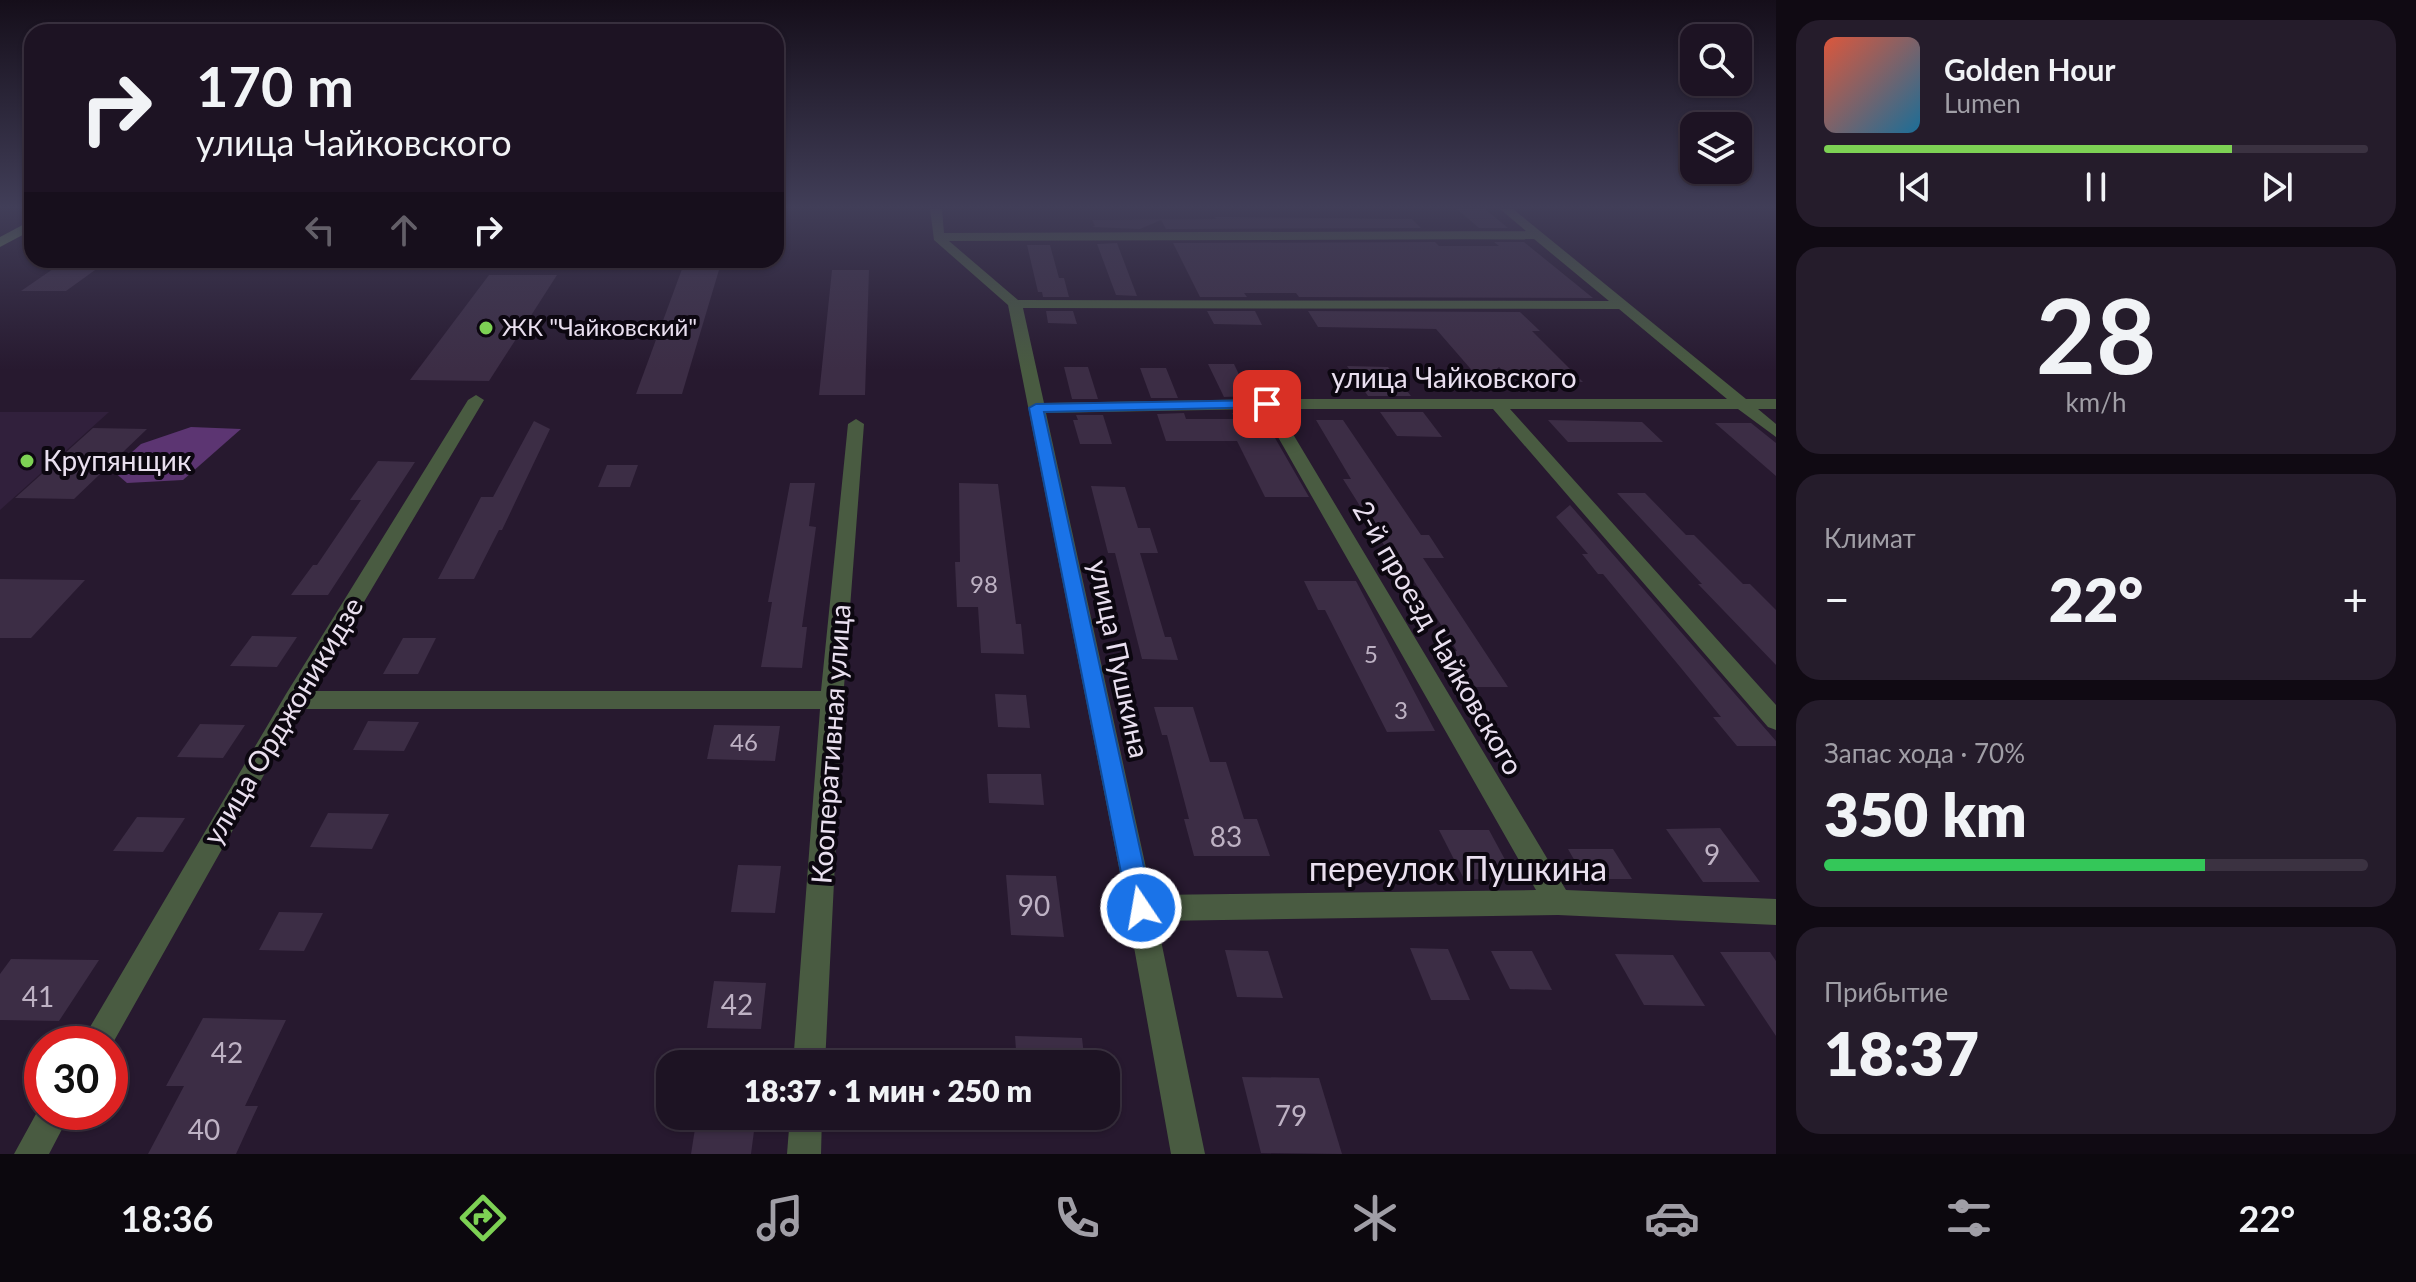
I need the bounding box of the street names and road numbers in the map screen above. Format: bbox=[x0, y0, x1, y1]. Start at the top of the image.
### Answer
street label: улица Чайковского bbox=[1331, 360, 1577, 394]
street label: 2-й проезд Чайковского bbox=[1346, 494, 1531, 781]
street label: улица Пушкина bbox=[1082, 557, 1158, 761]
street label: улица Орджоникидзе bbox=[195, 591, 370, 850]
street label: Кооперативная улица bbox=[803, 603, 857, 885]
street label: переулок Пушкина bbox=[1309, 847, 1607, 888]

